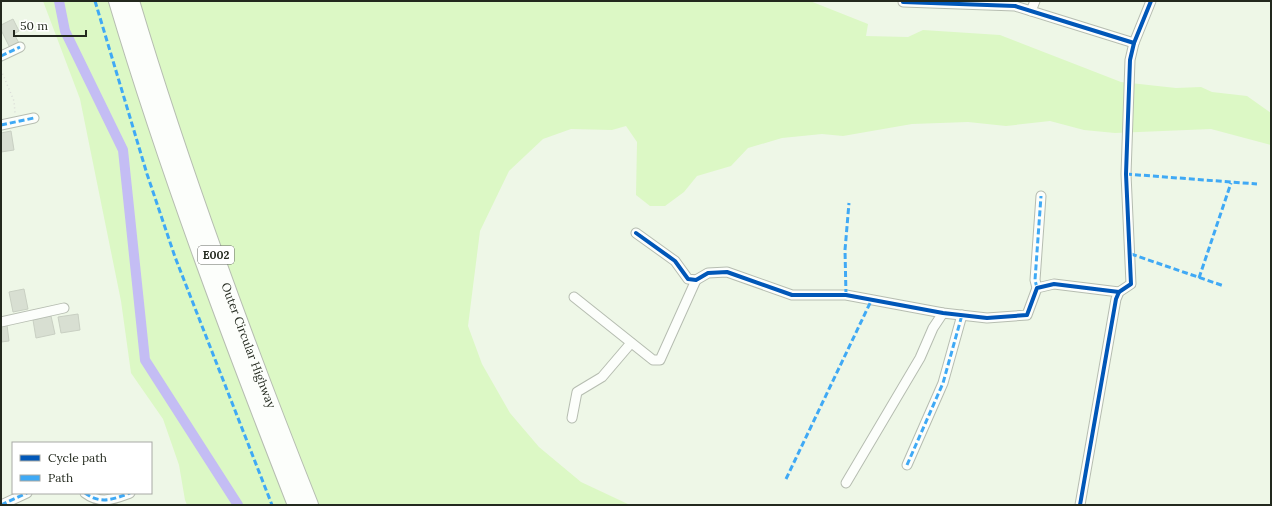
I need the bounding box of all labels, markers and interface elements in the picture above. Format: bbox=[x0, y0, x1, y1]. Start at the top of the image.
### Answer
scale bar bbox=[14, 12, 86, 38]
text: 50 m bbox=[20, 18, 48, 33]
road number: E002 bbox=[198, 246, 234, 264]
street label: Outer Circular Highway bbox=[219, 280, 280, 411]
legend bbox=[12, 442, 152, 494]
text: Cycle path bbox=[48, 450, 107, 465]
text: Path bbox=[48, 470, 73, 485]

